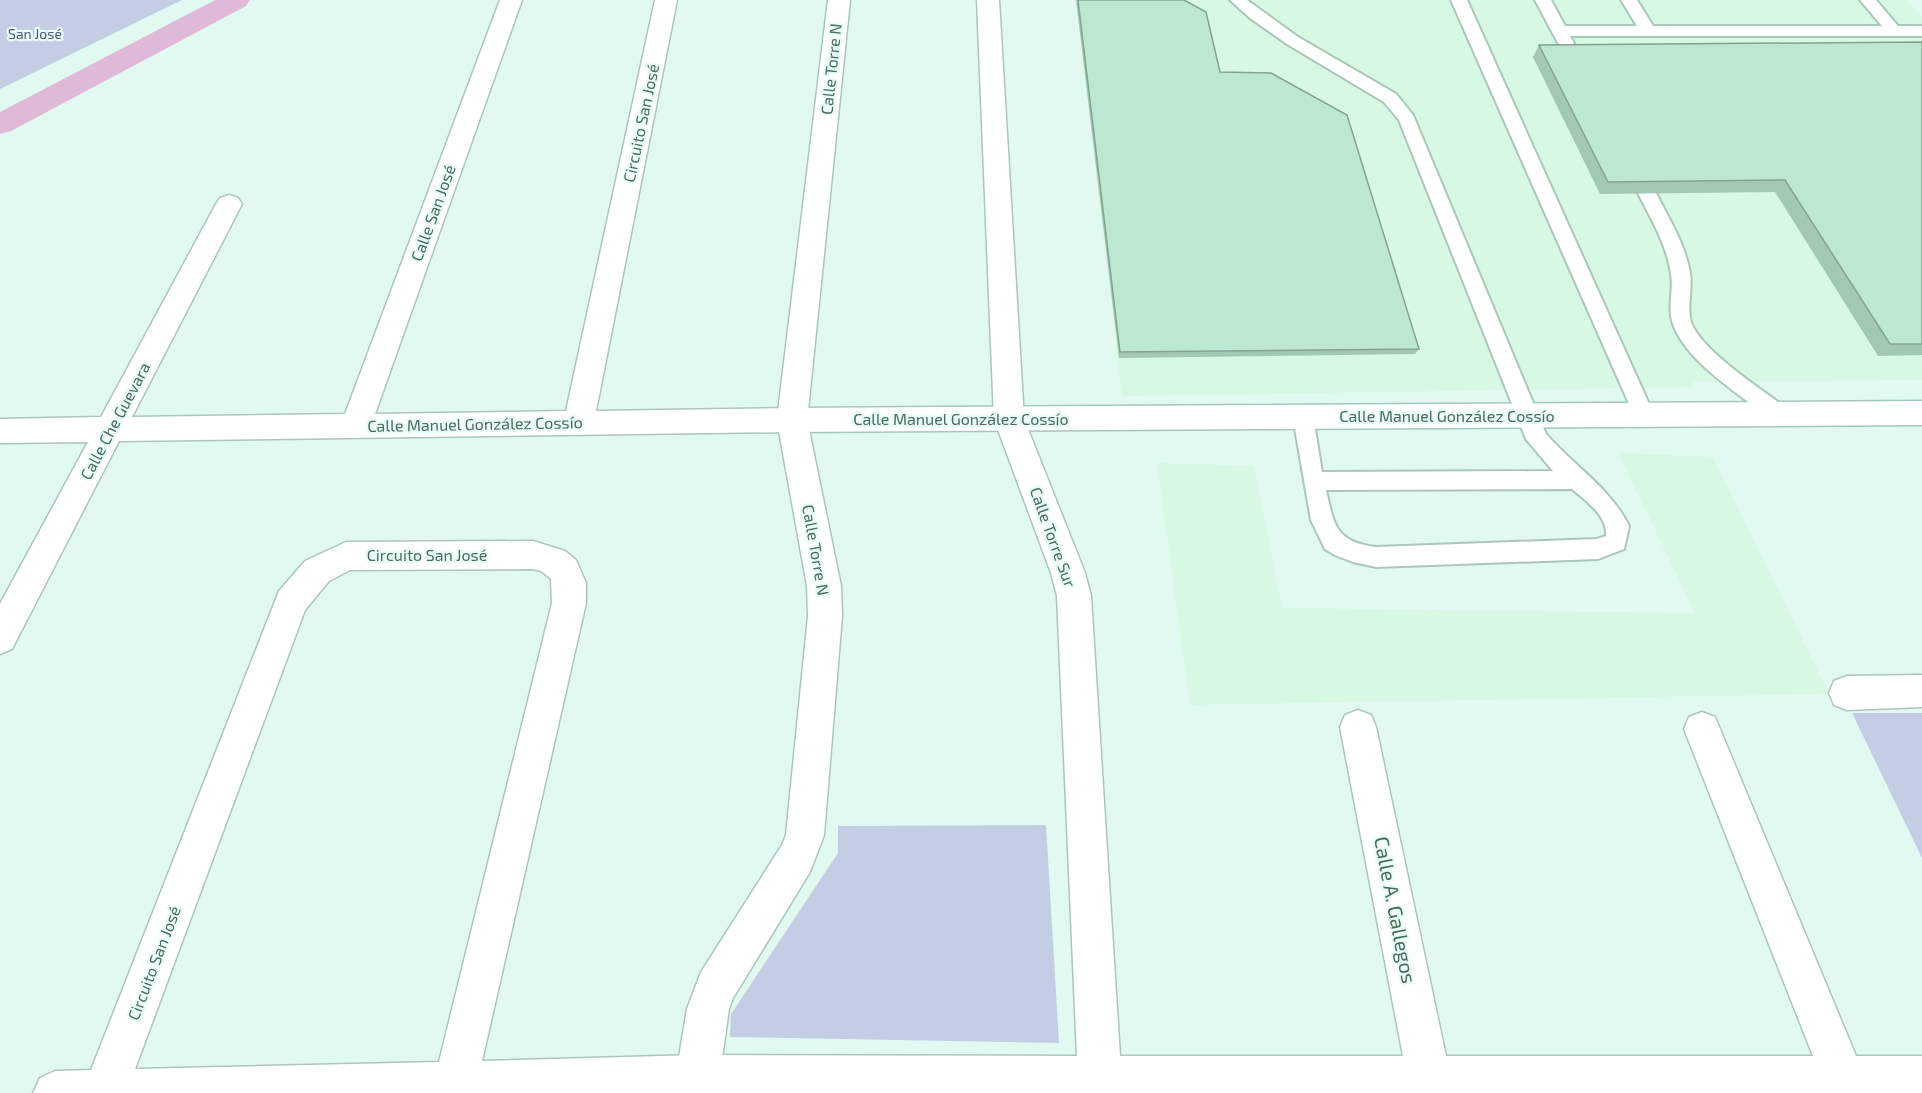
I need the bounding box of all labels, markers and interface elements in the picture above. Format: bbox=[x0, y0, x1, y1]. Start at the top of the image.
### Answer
street label: Calle Torre N bbox=[816, 22, 845, 116]
park label: San José bbox=[8, 25, 62, 42]
street label: Circuito San José bbox=[619, 62, 662, 184]
street label: Calle San José bbox=[406, 162, 459, 264]
street label: Calle Che Guevara bbox=[76, 359, 154, 483]
street label: Calle Manuel González Cossío bbox=[1339, 406, 1555, 425]
street label: Calle Manuel González Cossío bbox=[853, 409, 1069, 428]
street label: Calle Manuel González Cossío bbox=[367, 412, 583, 435]
street label: Calle Torre Sur bbox=[1027, 484, 1081, 590]
street label: Calle Torre N bbox=[799, 503, 834, 597]
street label: Circuito San José bbox=[367, 545, 487, 564]
street label: Calle A. Gallegos bbox=[1370, 834, 1422, 985]
street label: Circuito San José bbox=[123, 903, 184, 1022]

